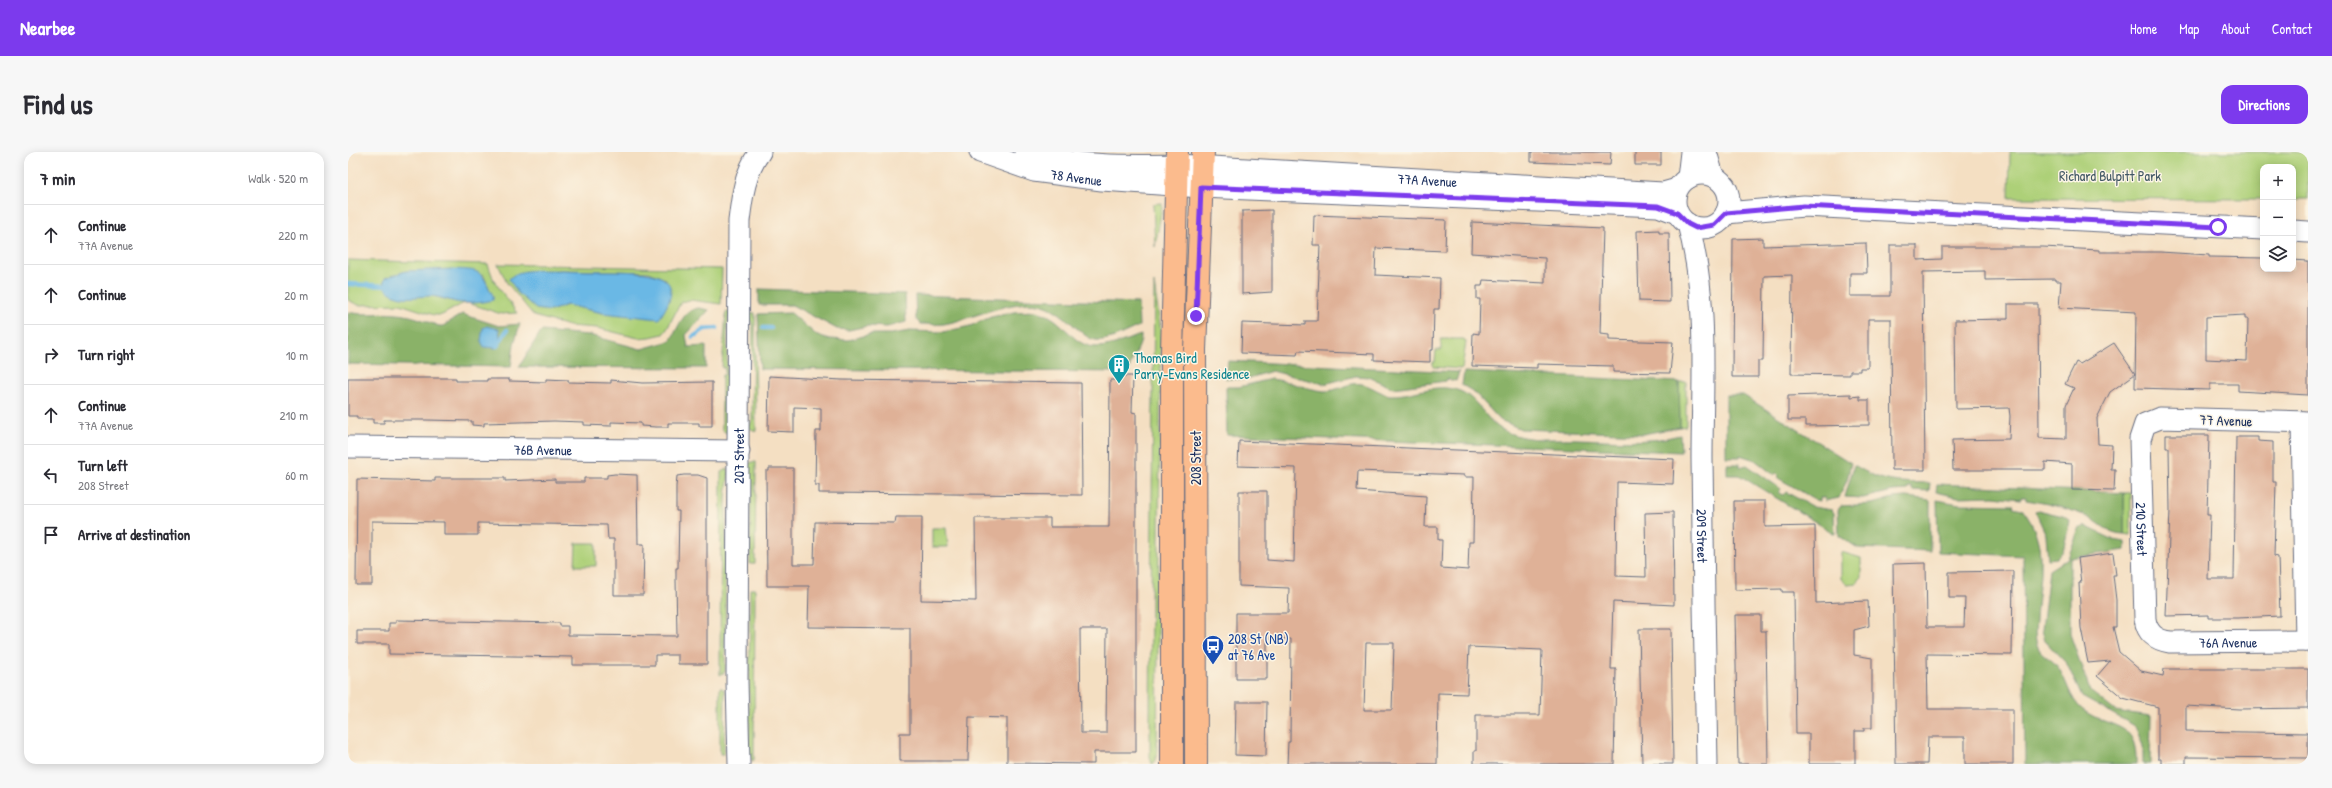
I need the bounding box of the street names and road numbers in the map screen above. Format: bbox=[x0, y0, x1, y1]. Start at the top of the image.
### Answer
street label: 78 Avenue bbox=[1049, 164, 1104, 189]
street label: 77A Avenue bbox=[1397, 168, 1458, 191]
street label: 77 Avenue bbox=[2199, 410, 2253, 430]
street label: 207 Street bbox=[728, 428, 748, 484]
street label: 208 Street bbox=[1186, 430, 1205, 485]
street label: 76B Avenue bbox=[514, 439, 573, 459]
street label: 210 Street bbox=[2132, 502, 2153, 556]
street label: 209 Street bbox=[1693, 509, 1713, 563]
street label: 76A Avenue bbox=[2199, 632, 2258, 651]

